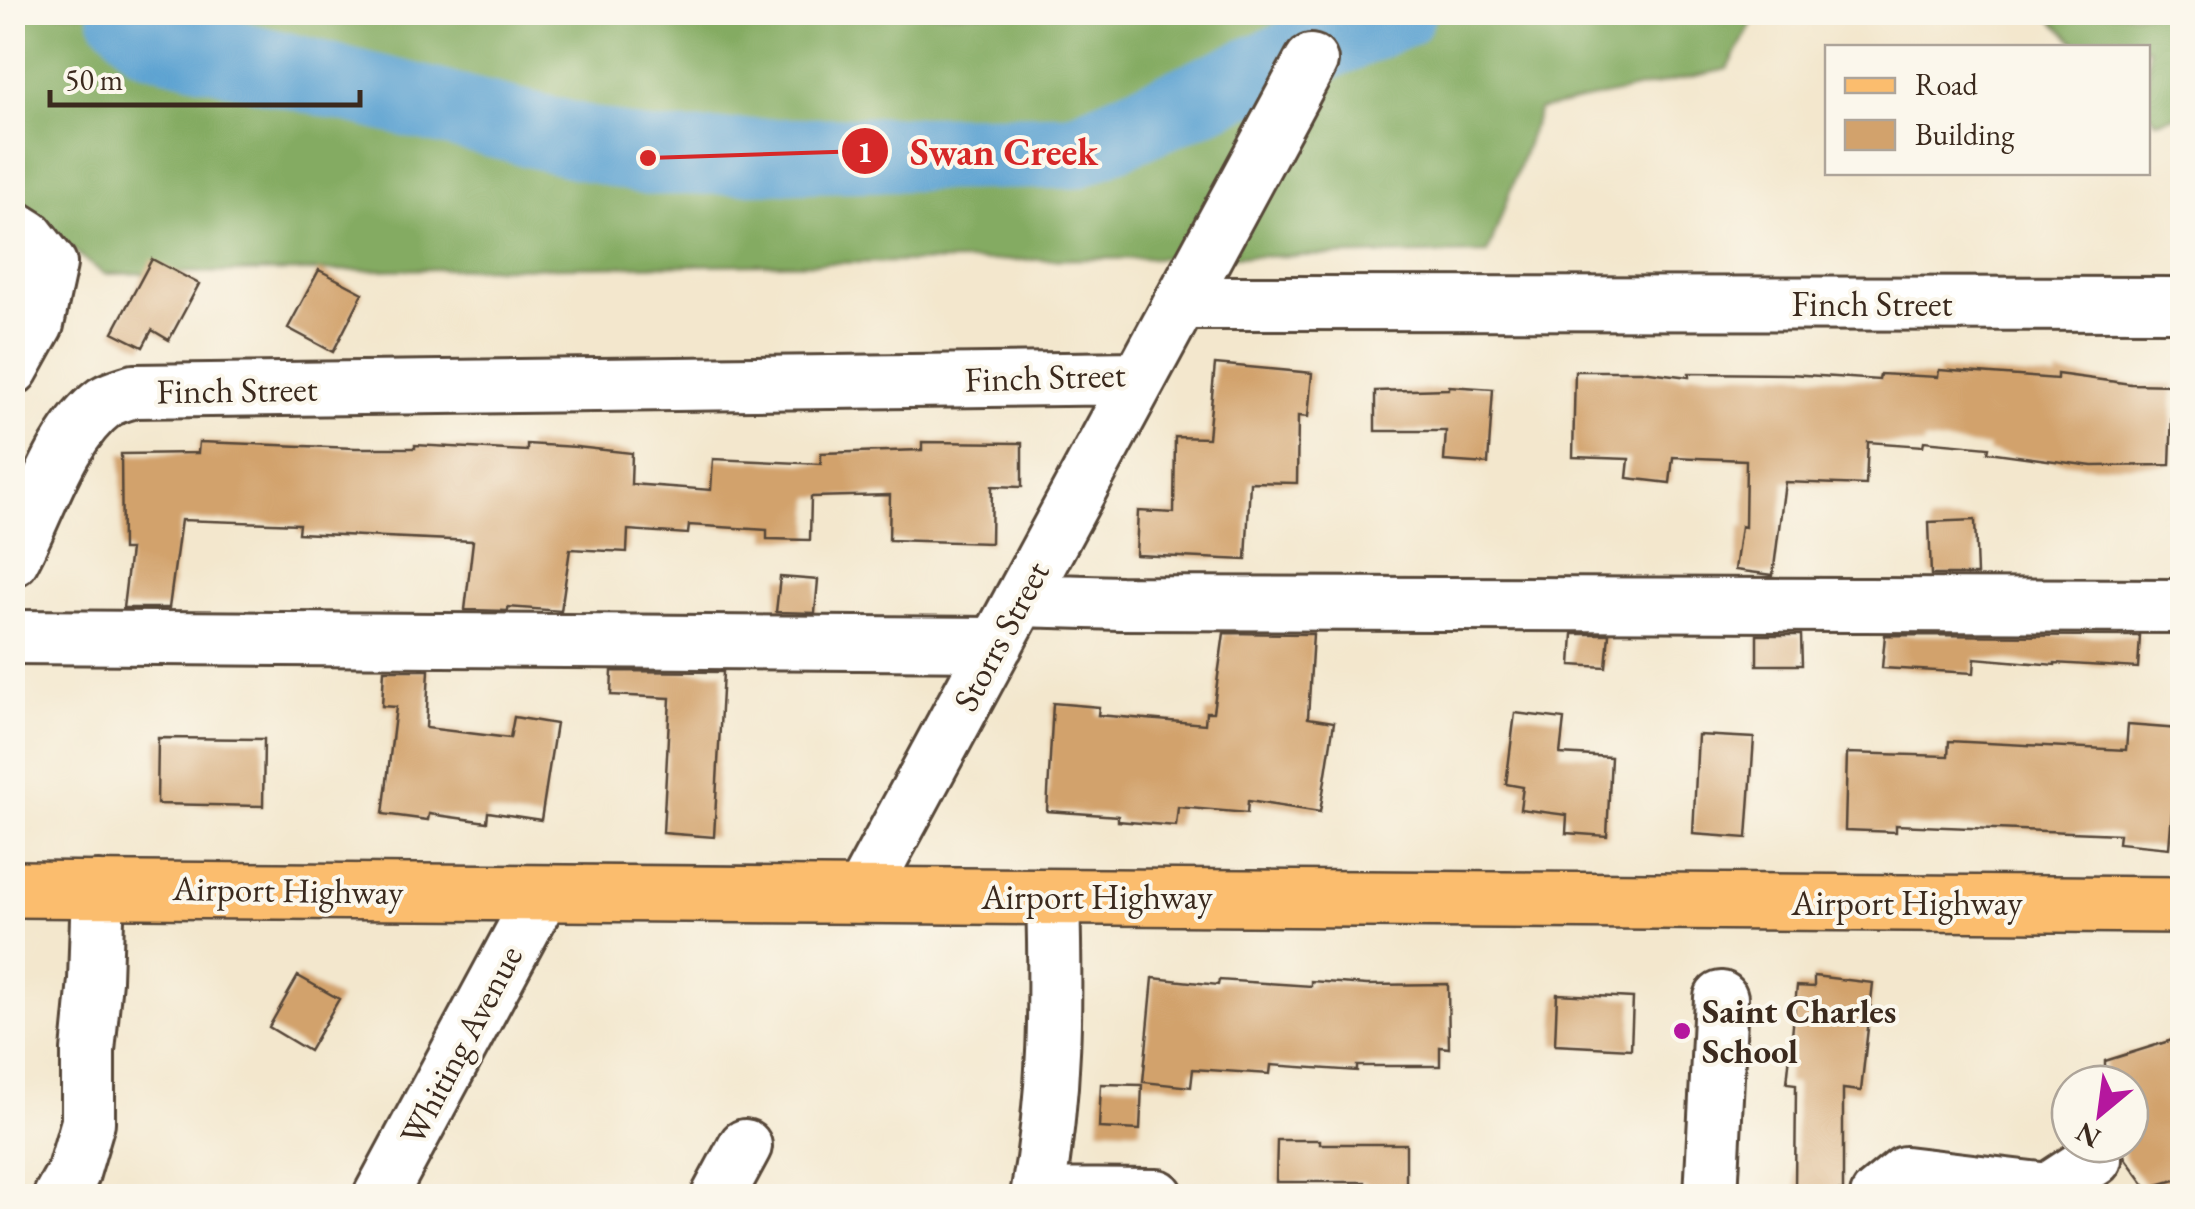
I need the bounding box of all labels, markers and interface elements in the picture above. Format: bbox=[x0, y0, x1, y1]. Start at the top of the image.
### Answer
scale bar bbox=[50, 45, 360, 107]
legend bbox=[1825, 45, 2150, 175]
text: 50 m bbox=[65, 60, 123, 99]
text: Road bbox=[1915, 65, 1979, 104]
text: Building bbox=[1915, 115, 2015, 154]
callout: Swan Creek bbox=[840, 117, 1118, 185]
text: Swan Creek bbox=[910, 127, 1099, 176]
text: 1 bbox=[857, 132, 873, 171]
street label: Finch Street bbox=[1791, 281, 1953, 326]
street label: Finch Street bbox=[964, 351, 1126, 402]
street label: Finch Street bbox=[156, 366, 318, 413]
street label: Storrs Street bbox=[942, 553, 1059, 718]
street label: Airport Highway bbox=[171, 865, 405, 914]
street label: Airport Highway bbox=[980, 874, 1213, 919]
street label: Airport Highway bbox=[1790, 880, 2023, 925]
street label: Whiting Avenue bbox=[389, 937, 532, 1152]
place label: Saint Charles School bbox=[1702, 988, 1896, 1073]
marker: Saint Charles School bbox=[1671, 1020, 1693, 1042]
north arrow bbox=[2050, 1064, 2150, 1164]
text: N bbox=[2069, 1114, 2107, 1157]

